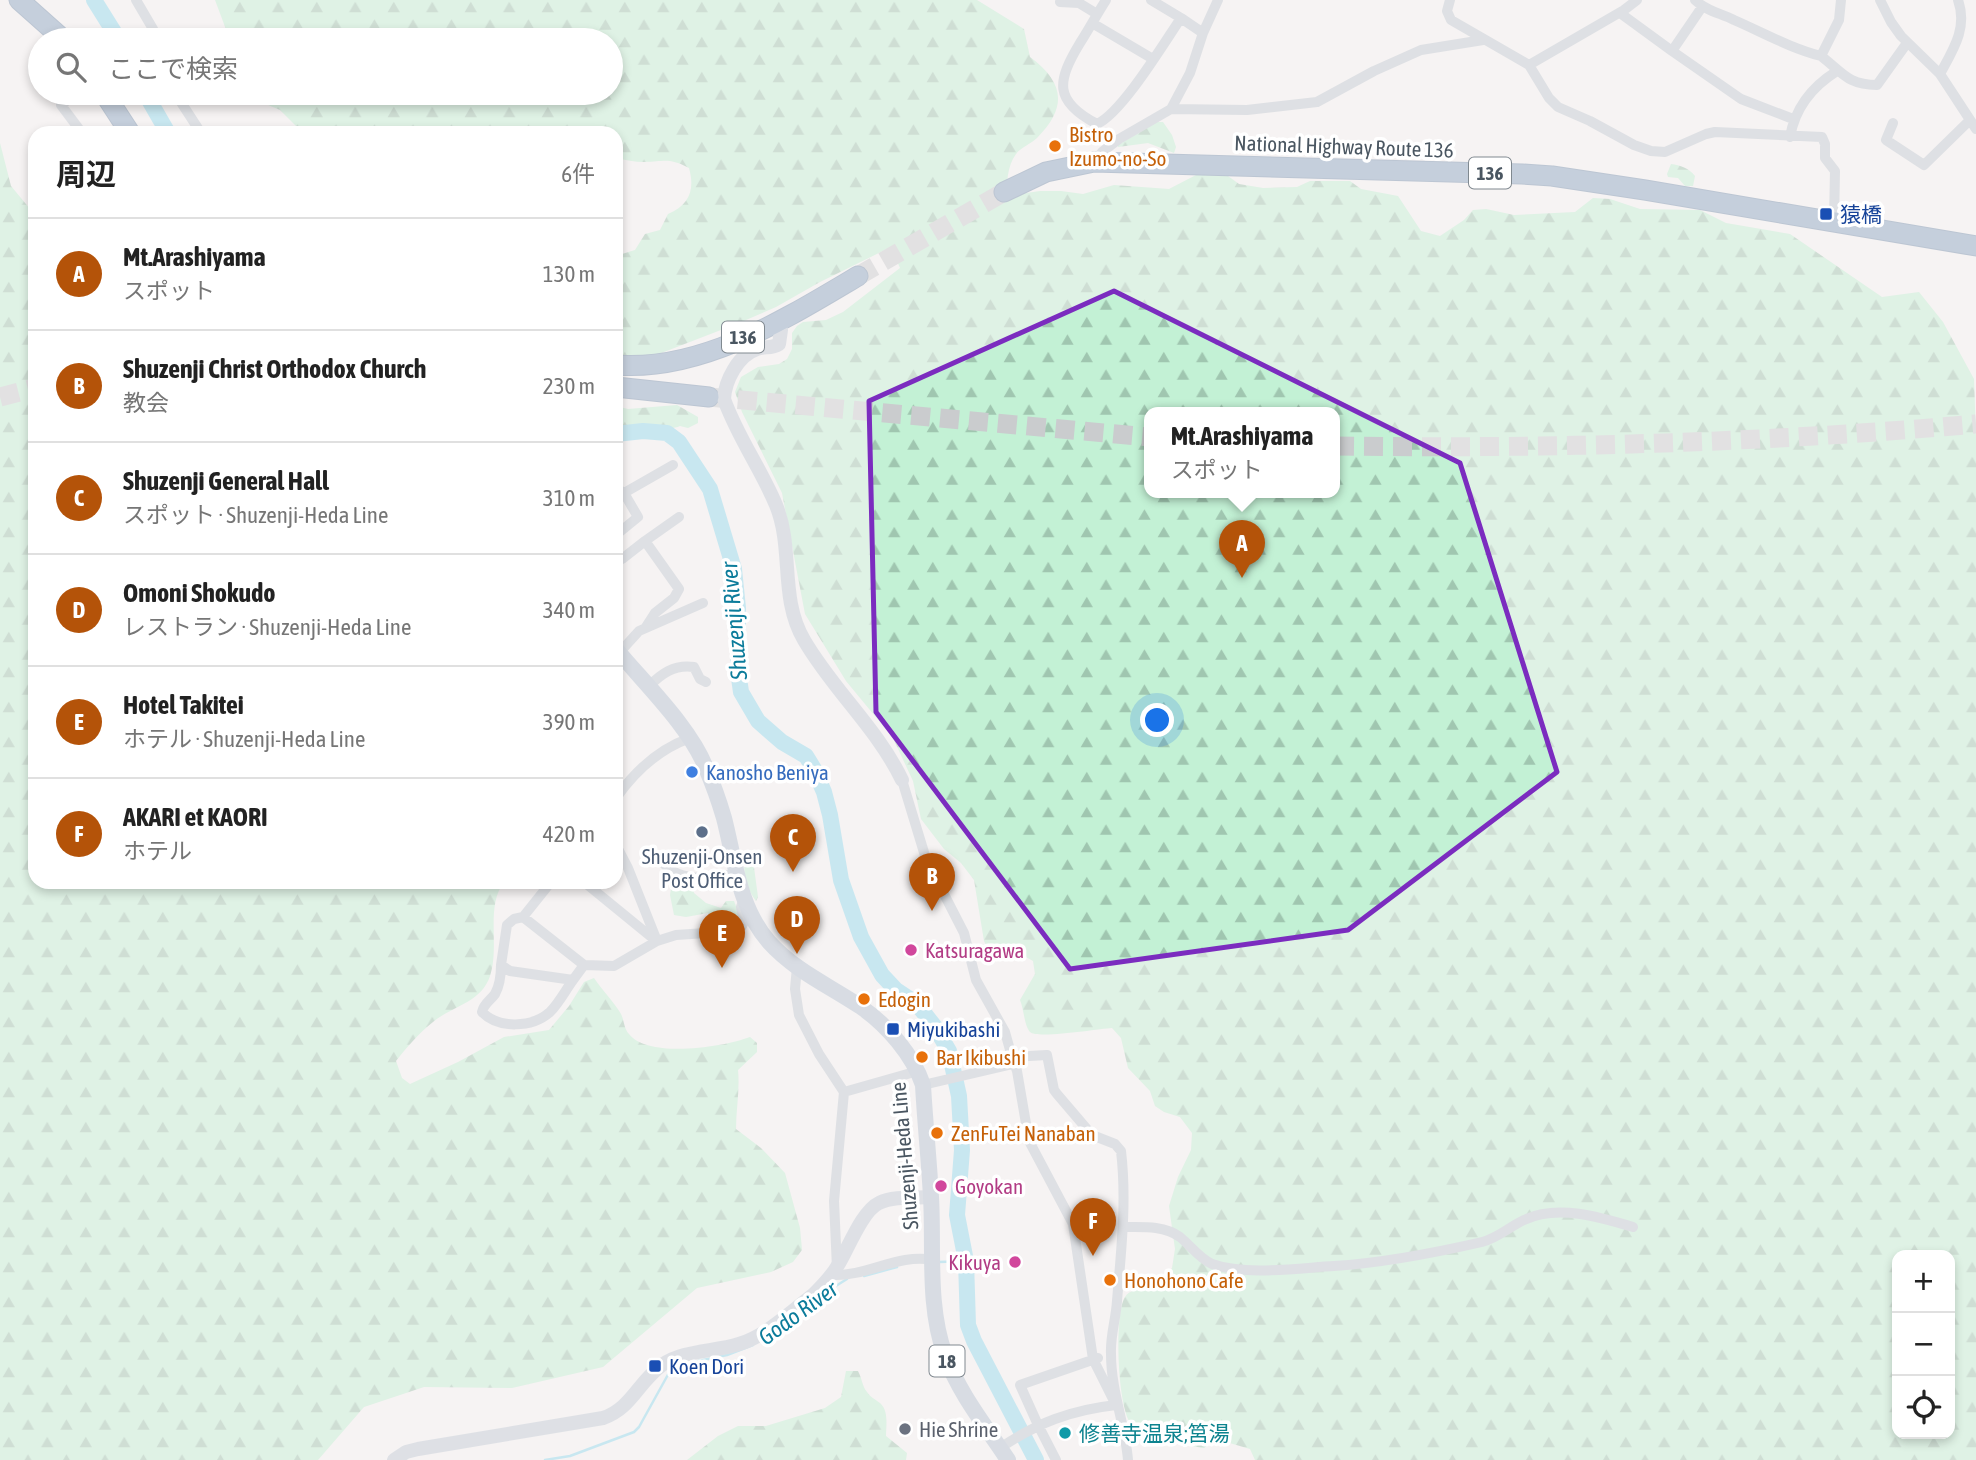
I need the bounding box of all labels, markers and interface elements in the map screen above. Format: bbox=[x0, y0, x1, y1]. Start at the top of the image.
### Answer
search box bbox=[28, 28, 623, 105]
icon: search bbox=[52, 48, 90, 86]
text: ここで検索 bbox=[108, 54, 238, 84]
place label: Bistro Izumo-no-So bbox=[1069, 122, 1166, 170]
street label: National Highway Route 136 bbox=[1234, 130, 1454, 162]
marker: Bistro Izumo-no-So bbox=[1047, 138, 1063, 154]
text: 周辺 bbox=[56, 157, 116, 191]
road number: 136 bbox=[1469, 158, 1511, 188]
text: 6件 bbox=[561, 161, 595, 187]
place label: 猿橋 bbox=[1840, 202, 1882, 226]
marker: 猿橋 bbox=[1818, 206, 1834, 222]
text: Mt.Arashiyama bbox=[123, 242, 266, 272]
text: A bbox=[73, 261, 85, 287]
text: 130 m bbox=[543, 261, 595, 287]
text: スポット bbox=[123, 278, 215, 304]
road number: 136 bbox=[722, 322, 764, 352]
text: Shuzenji Christ Orthodox Church bbox=[123, 354, 426, 384]
text: B bbox=[74, 373, 84, 399]
text: 230 m bbox=[543, 373, 595, 399]
text: 教会 bbox=[123, 390, 169, 416]
popup bbox=[1144, 407, 1340, 498]
text: Mt.Arashiyama bbox=[1171, 421, 1313, 451]
text: スポット bbox=[1171, 457, 1263, 483]
text: Shuzenji General Hall bbox=[123, 466, 329, 496]
text: C bbox=[74, 485, 84, 511]
text: 310 m bbox=[543, 485, 595, 511]
text: スポット · Shuzenji-Heda Line bbox=[123, 502, 388, 528]
pin: A bbox=[1219, 520, 1265, 578]
water label: Shuzenji River bbox=[716, 560, 752, 682]
text: Omoni Shokudo bbox=[123, 578, 276, 608]
text: D bbox=[73, 597, 85, 623]
text: 340 m bbox=[543, 597, 595, 623]
text: レストラン · Shuzenji-Heda Line bbox=[123, 614, 411, 640]
text: Hotel Takitei bbox=[123, 690, 244, 720]
your location bbox=[1140, 703, 1174, 737]
text: E bbox=[74, 709, 84, 735]
text: 390 m bbox=[543, 709, 595, 735]
text: ホテル · Shuzenji-Heda Line bbox=[123, 726, 365, 752]
place label: Kanosho Beniya bbox=[706, 760, 829, 784]
marker: Kanosho Beniya bbox=[684, 764, 700, 780]
text: AKARI et KAORI bbox=[123, 802, 268, 832]
pin: C bbox=[770, 814, 816, 872]
text: F bbox=[74, 821, 84, 847]
text: 420 m bbox=[543, 821, 595, 847]
marker: Shuzenji-Onsen Post Office bbox=[694, 824, 710, 840]
text: ホテル bbox=[123, 838, 192, 864]
place label: Shuzenji-Onsen Post Office bbox=[642, 844, 762, 892]
pin: B bbox=[909, 853, 955, 911]
pin: D bbox=[774, 896, 820, 954]
pin: E bbox=[699, 910, 745, 968]
place label: Katsuragawa bbox=[925, 938, 1024, 962]
marker: Katsuragawa bbox=[903, 942, 919, 958]
place label: Edogin bbox=[878, 987, 931, 1011]
marker: Edogin bbox=[856, 991, 872, 1007]
place label: Miyukibashi bbox=[907, 1017, 1000, 1041]
marker: Miyukibashi bbox=[885, 1021, 901, 1037]
place label: Bar Ikibushi bbox=[936, 1045, 1026, 1069]
marker: Bar Ikibushi bbox=[914, 1049, 930, 1065]
street label: Shuzenji-Heda Line bbox=[886, 1081, 922, 1231]
place label: ZenFuTei Nanaban bbox=[951, 1121, 1096, 1145]
marker: ZenFuTei Nanaban bbox=[929, 1125, 945, 1141]
place label: Goyokan bbox=[955, 1174, 1023, 1198]
marker: Goyokan bbox=[933, 1178, 949, 1194]
pin: F bbox=[1070, 1198, 1116, 1256]
place label: Kikuya bbox=[948, 1250, 1001, 1274]
map controls bbox=[1892, 1250, 1955, 1439]
button: + bbox=[1892, 1250, 1955, 1313]
marker: Kikuya bbox=[1007, 1254, 1023, 1270]
place label: Honohono Cafe bbox=[1124, 1268, 1244, 1292]
marker: Honohono Cafe bbox=[1102, 1272, 1118, 1288]
water label: Godo River bbox=[753, 1275, 843, 1350]
button: − bbox=[1892, 1313, 1955, 1376]
road number: 18 bbox=[930, 1345, 964, 1376]
place label: Koen Dori bbox=[669, 1354, 744, 1378]
marker: Koen Dori bbox=[647, 1358, 663, 1374]
button: locate bbox=[1892, 1376, 1955, 1439]
place label: Hie Shrine bbox=[919, 1417, 998, 1441]
marker: Hie Shrine bbox=[897, 1421, 913, 1437]
place label: 修善寺温泉;筥湯 bbox=[1079, 1421, 1230, 1445]
marker: 修善寺温泉;筥湯 bbox=[1057, 1425, 1073, 1441]

